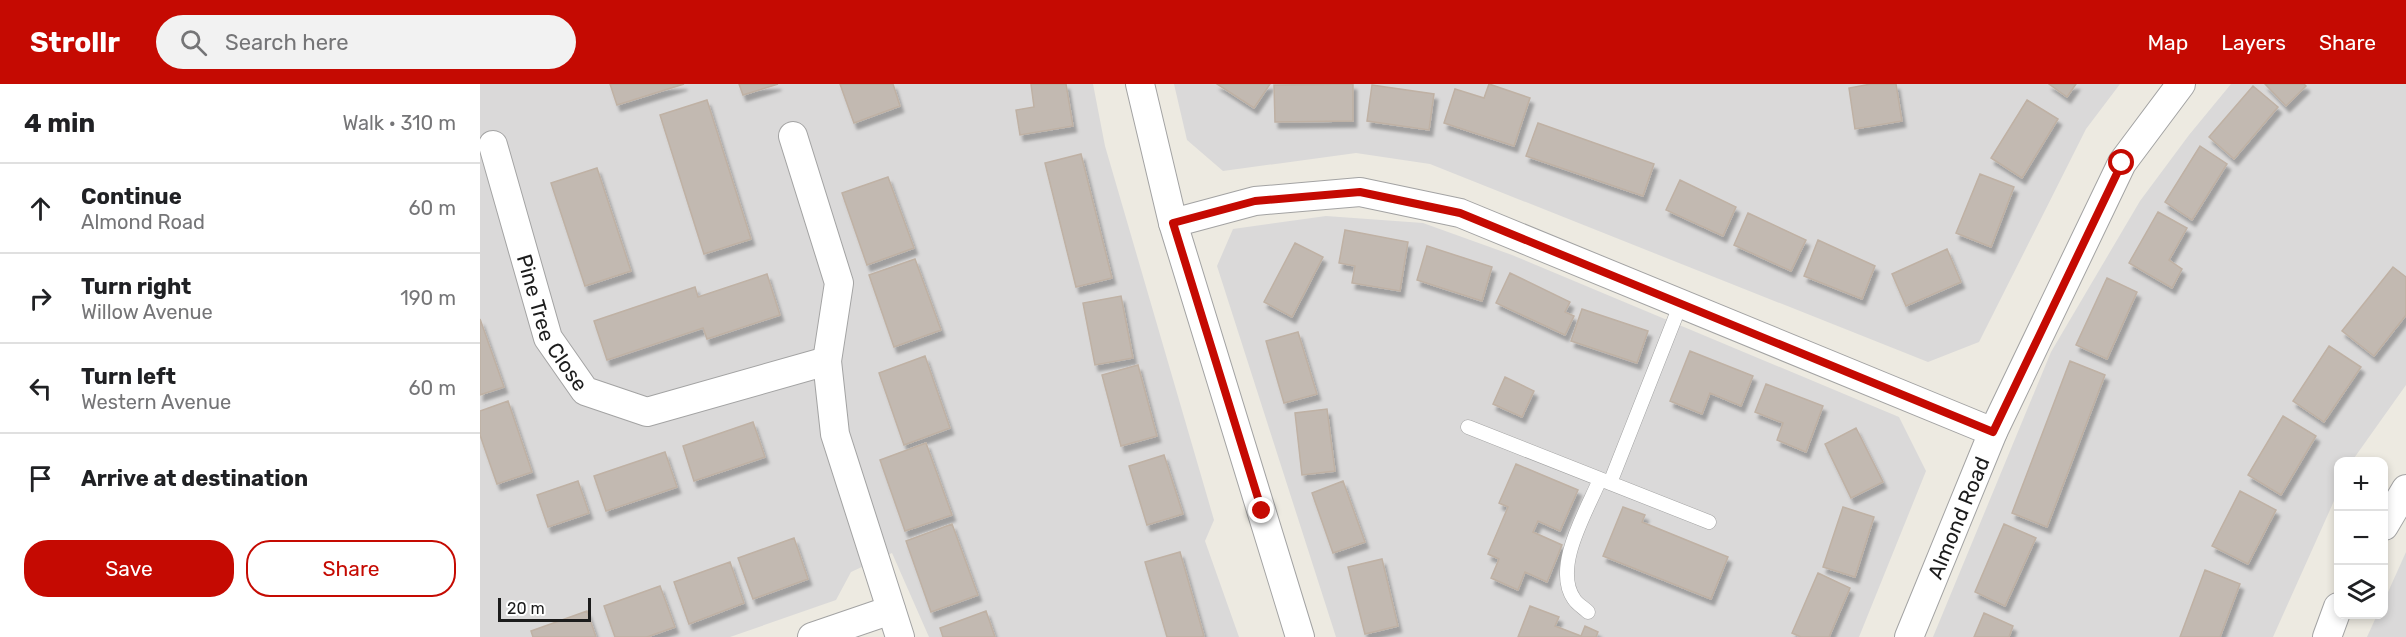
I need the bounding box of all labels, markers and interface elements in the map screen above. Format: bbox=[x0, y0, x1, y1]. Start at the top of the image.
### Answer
search box bbox=[156, 15, 576, 69]
text: Strollr bbox=[30, 26, 120, 59]
icon: search bbox=[177, 26, 210, 59]
text: Search here bbox=[225, 29, 348, 56]
text: Map bbox=[2147, 30, 2188, 55]
text: Layers bbox=[2221, 30, 2286, 55]
text: Share bbox=[2319, 30, 2376, 55]
text: 4 min bbox=[24, 108, 95, 139]
text: Walk · 310 m bbox=[342, 111, 456, 135]
route start bbox=[2108, 149, 2134, 175]
text: Continue bbox=[81, 183, 182, 210]
icon: ahead bbox=[24, 192, 57, 225]
text: 60 m bbox=[409, 196, 456, 220]
text: Almond Road bbox=[81, 210, 205, 234]
street label: Pine Tree Close bbox=[512, 251, 593, 396]
text: Turn right bbox=[81, 273, 191, 300]
icon: right bbox=[24, 282, 57, 315]
text: 190 m bbox=[400, 286, 456, 310]
text: Willow Avenue bbox=[81, 300, 213, 324]
text: Turn left bbox=[81, 363, 176, 390]
icon: left bbox=[24, 372, 57, 405]
text: 60 m bbox=[409, 376, 456, 400]
text: Western Avenue bbox=[81, 390, 231, 414]
street label: Almond Road bbox=[1922, 453, 1994, 583]
map controls bbox=[2334, 457, 2388, 619]
button: + bbox=[2334, 457, 2388, 511]
icon: arrive bbox=[24, 462, 57, 495]
text: Arrive at destination bbox=[81, 465, 308, 492]
route end bbox=[1248, 497, 1274, 523]
button: − bbox=[2334, 511, 2388, 565]
button: Save bbox=[24, 540, 234, 597]
button: Share bbox=[246, 540, 456, 597]
button: layers bbox=[2334, 565, 2388, 619]
scale bar bbox=[498, 595, 591, 622]
text: 20 m bbox=[507, 599, 545, 618]

